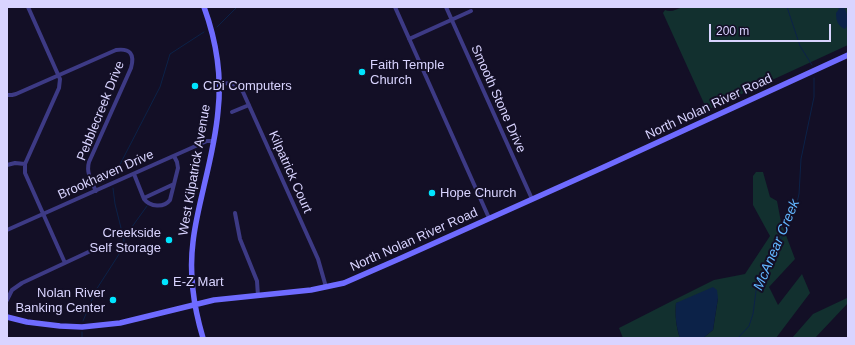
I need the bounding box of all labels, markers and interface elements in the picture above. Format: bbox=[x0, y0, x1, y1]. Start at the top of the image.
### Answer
scale bar bbox=[711, 16, 833, 42]
text: 200 m bbox=[716, 24, 749, 38]
street label: Smooth Stone Drive bbox=[467, 43, 529, 155]
place label: Faith Temple Church bbox=[370, 57, 444, 88]
street label: Pebblecreek Drive bbox=[74, 59, 128, 163]
marker: Faith Temple Church bbox=[357, 67, 367, 77]
street label: North Nolan River Road bbox=[643, 71, 775, 143]
place label: CDi Computers bbox=[203, 78, 292, 94]
marker: CDi Computers bbox=[190, 81, 200, 91]
street label: West Kilpatrick Avenue bbox=[176, 103, 214, 237]
street label: Kilpatrick Court bbox=[265, 129, 315, 215]
street label: Brookhaven Drive bbox=[56, 147, 156, 203]
place label: Hope Church bbox=[440, 185, 517, 201]
marker: Hope Church bbox=[427, 188, 437, 198]
water label: McAnear Creek bbox=[750, 197, 804, 293]
street label: North Nolan River Road bbox=[348, 205, 480, 275]
place label: Creekside Self Storage bbox=[89, 225, 161, 256]
marker: Creekside Self Storage bbox=[164, 235, 174, 245]
place label: E-Z Mart bbox=[173, 274, 224, 290]
marker: E-Z Mart bbox=[160, 277, 170, 287]
place label: Nolan River Banking Center bbox=[15, 285, 105, 316]
marker: Nolan River Banking Center bbox=[108, 295, 118, 305]

